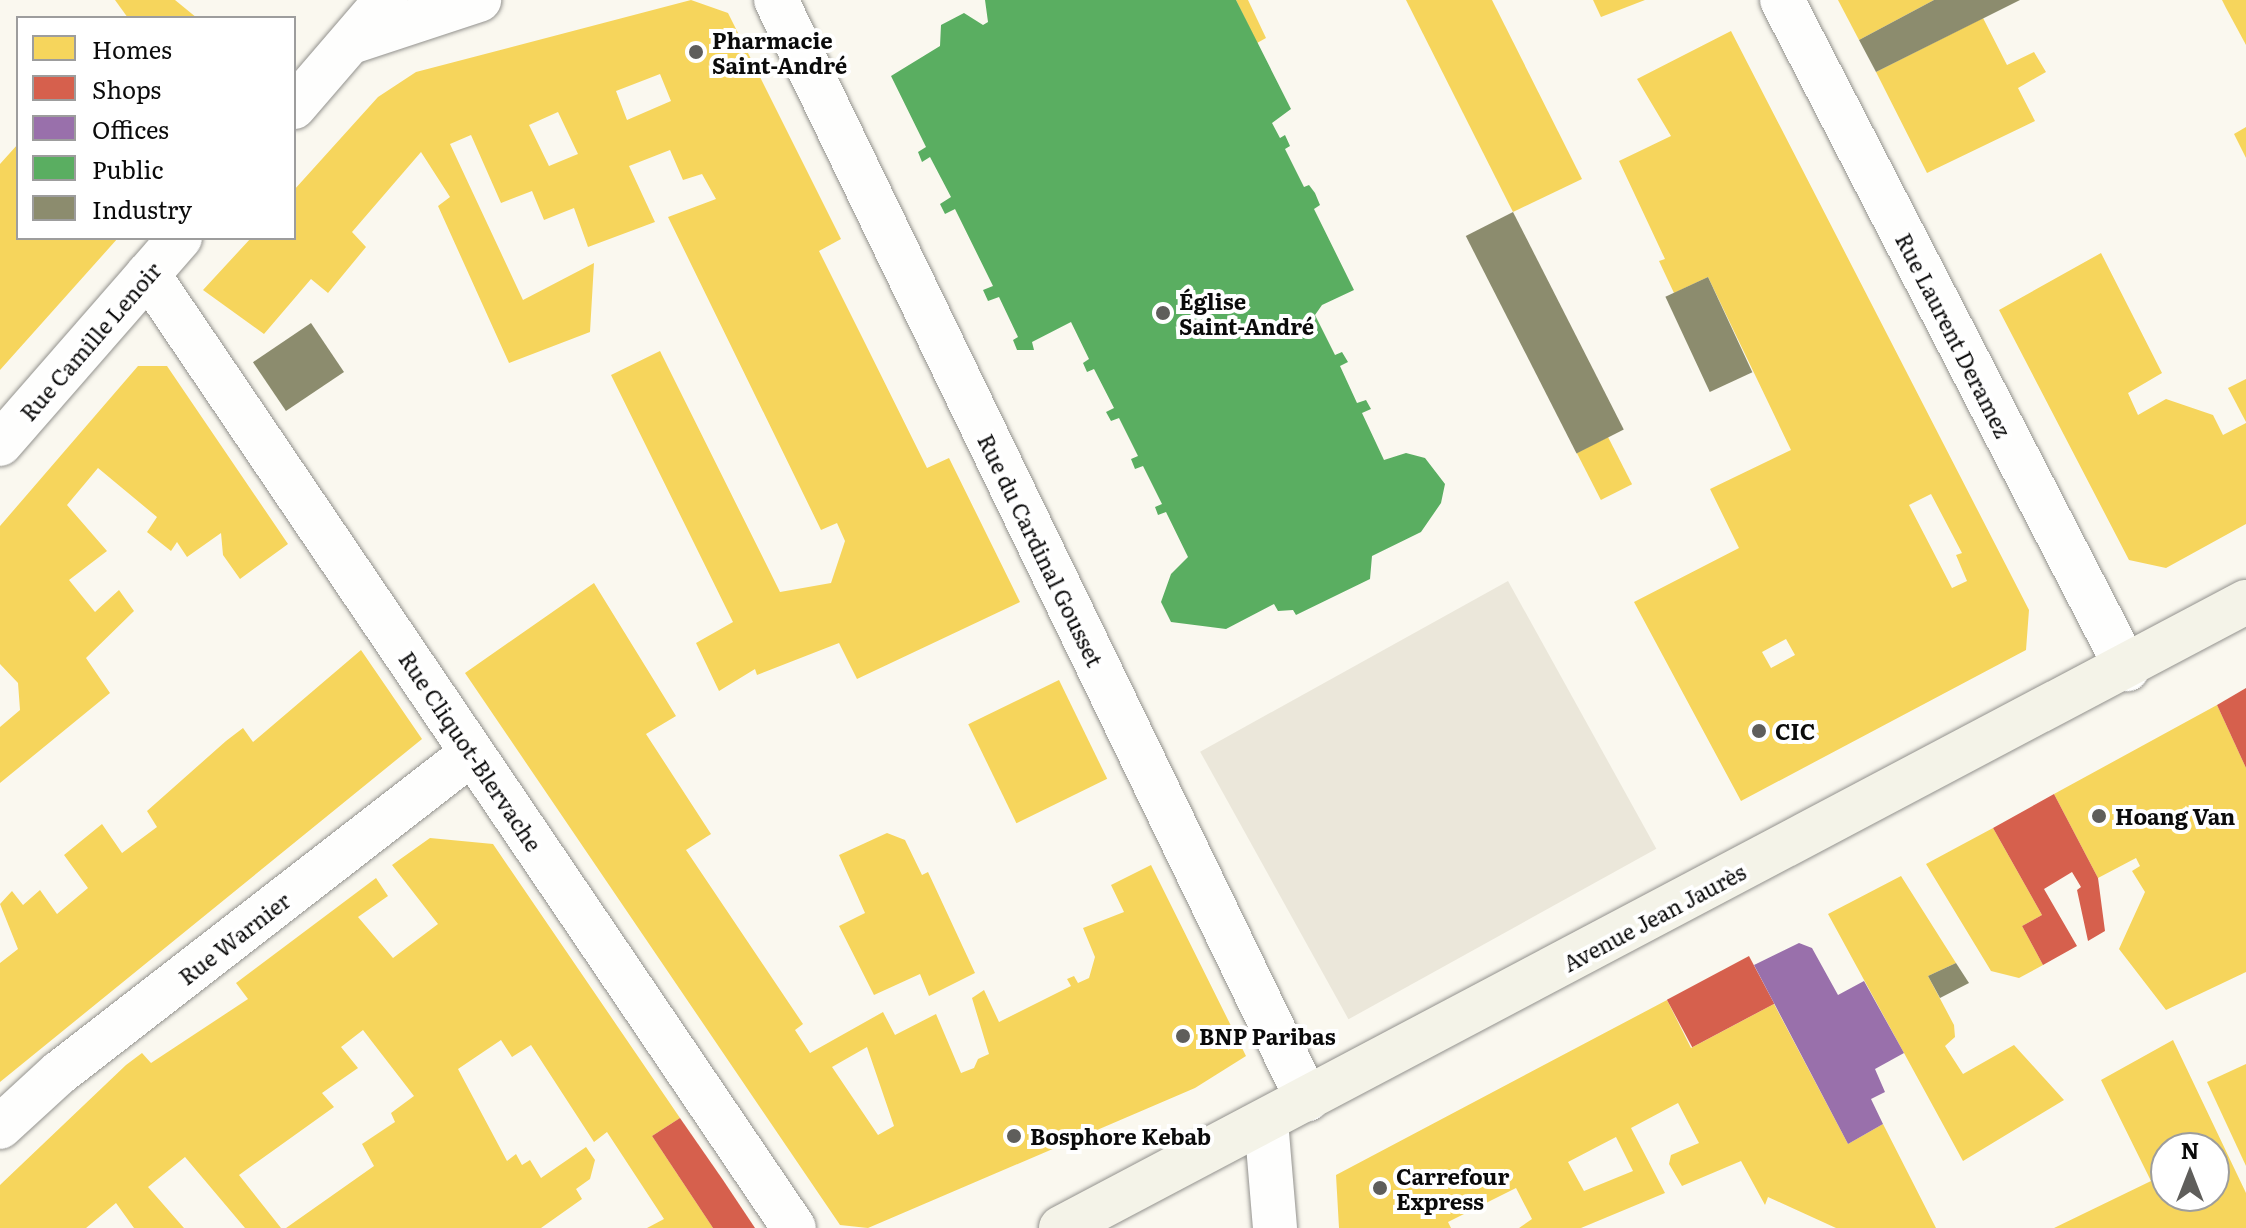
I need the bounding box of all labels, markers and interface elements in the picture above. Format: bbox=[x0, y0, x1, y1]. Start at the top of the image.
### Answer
legend bbox=[16, 16, 296, 240]
place label: Pharmacie Saint-André bbox=[712, 26, 847, 78]
text: Homes bbox=[92, 31, 172, 66]
marker: Pharmacie Saint-André bbox=[687, 43, 705, 61]
text: Shops bbox=[92, 71, 161, 106]
text: Offices bbox=[92, 111, 169, 146]
text: Public bbox=[92, 151, 163, 186]
text: Industry bbox=[92, 191, 192, 226]
street label: Rue Laurent Deramez bbox=[1891, 228, 2017, 442]
street label: Rue Camille Lenoir bbox=[14, 257, 166, 425]
place label: Église Saint-André bbox=[1179, 287, 1314, 338]
marker: Église Saint-André bbox=[1154, 304, 1172, 322]
street label: Rue du Cardinal Gousset bbox=[973, 429, 1109, 671]
street label: Rue Cliquot-Blervache bbox=[394, 646, 548, 856]
place label: CIC bbox=[1775, 718, 1815, 744]
marker: CIC bbox=[1750, 722, 1768, 740]
place label: Hoang Van bbox=[2115, 803, 2235, 829]
marker: Hoang Van bbox=[2090, 807, 2108, 825]
street label: Avenue Jean Jaurès bbox=[1558, 858, 1750, 976]
street label: Rue Warnier bbox=[173, 886, 295, 990]
place label: BNP Paribas bbox=[1199, 1023, 1336, 1049]
marker: BNP Paribas bbox=[1174, 1027, 1192, 1045]
place label: Bosphore Kebab bbox=[1030, 1123, 1211, 1149]
marker: Bosphore Kebab bbox=[1005, 1127, 1023, 1145]
north arrow bbox=[2150, 1132, 2230, 1212]
text: N bbox=[2181, 1133, 2199, 1166]
place label: Carrefour Express bbox=[1396, 1162, 1509, 1214]
marker: Carrefour Express bbox=[1371, 1179, 1389, 1197]

